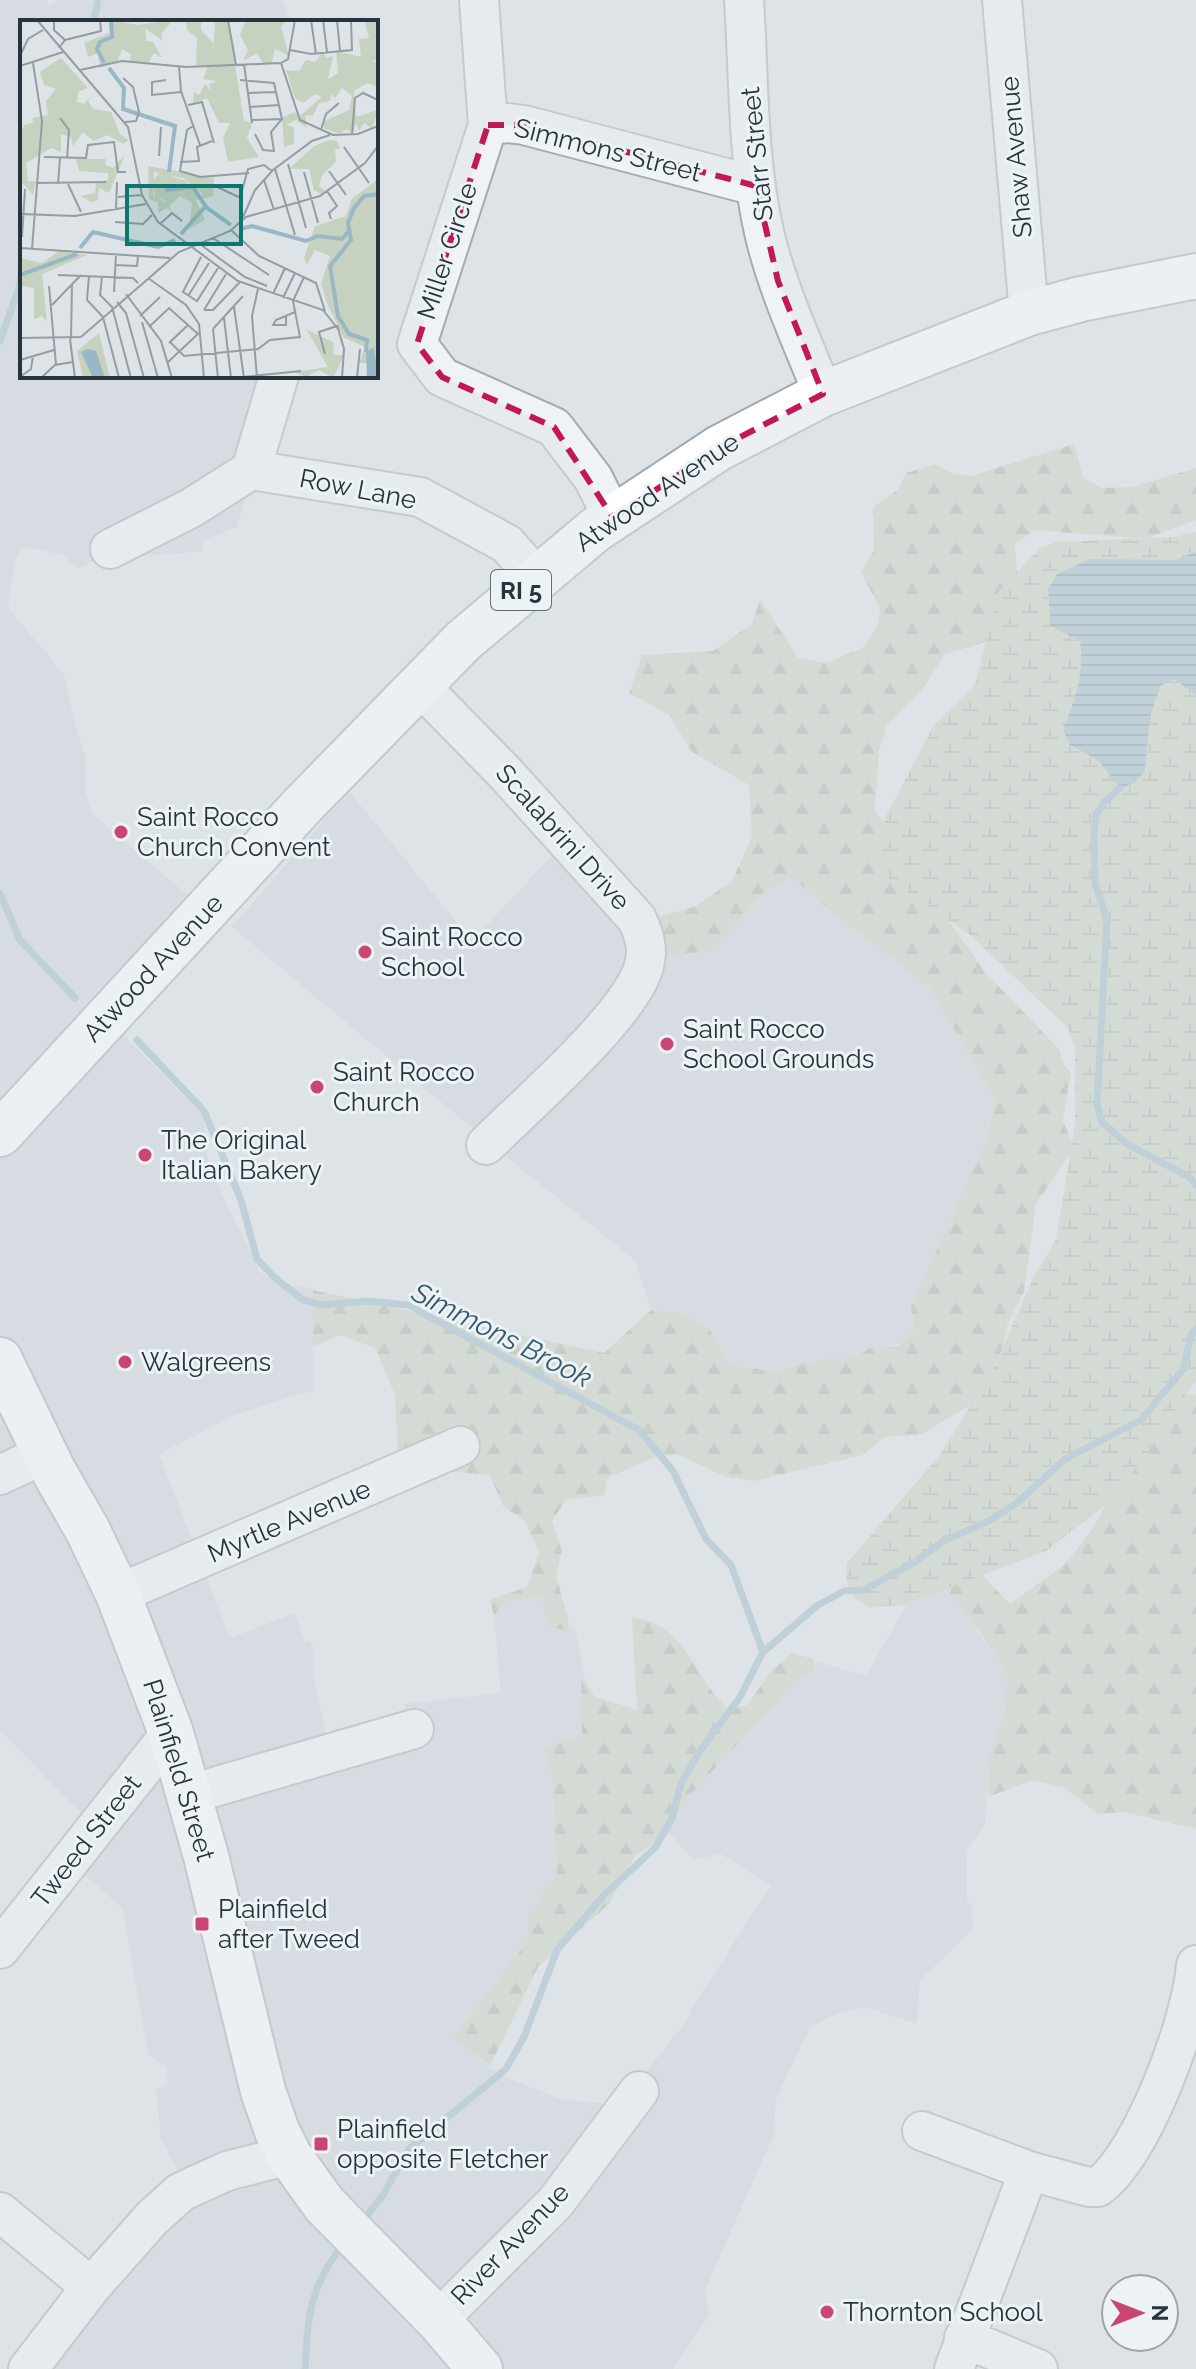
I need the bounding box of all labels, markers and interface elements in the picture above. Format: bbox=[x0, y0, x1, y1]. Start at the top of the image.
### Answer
inset map bbox=[20, 20, 378, 378]
street label: Shaw Avenue bbox=[994, 75, 1038, 239]
street label: Starr Street bbox=[735, 85, 779, 223]
street label: Simmons Street bbox=[512, 112, 705, 188]
street label: Miller Circle bbox=[411, 179, 483, 323]
street label: Atwood Avenue bbox=[570, 426, 744, 558]
street label: Row Lane bbox=[297, 463, 419, 515]
road number: RI 5 bbox=[491, 570, 551, 610]
street label: Scalabrini Drive bbox=[490, 758, 636, 916]
place label: Saint Rocco Church Convent bbox=[137, 802, 331, 862]
marker: Saint Rocco Church Convent bbox=[112, 823, 130, 841]
street label: Atwood Avenue bbox=[77, 888, 229, 1048]
place label: Saint Rocco School bbox=[381, 922, 523, 982]
marker: Saint Rocco School bbox=[356, 943, 374, 961]
place label: Saint Rocco School Grounds bbox=[683, 1014, 874, 1074]
marker: Saint Rocco School Grounds bbox=[658, 1035, 676, 1053]
place label: Saint Rocco Church bbox=[333, 1057, 475, 1117]
marker: Saint Rocco Church bbox=[308, 1078, 326, 1096]
place label: The Original Italian Bakery bbox=[161, 1125, 322, 1185]
marker: The Original Italian Bakery bbox=[136, 1146, 154, 1164]
water label: Simmons Brook bbox=[406, 1275, 597, 1395]
place label: Walgreens bbox=[141, 1347, 271, 1377]
marker: Walgreens bbox=[116, 1353, 134, 1371]
street label: Myrtle Avenue bbox=[203, 1473, 375, 1569]
street label: Plainfield Street bbox=[137, 1676, 221, 1865]
street label: Tweed Street bbox=[25, 1769, 147, 1913]
place label: Plainfield after Tweed bbox=[218, 1894, 360, 1954]
marker: Plainfield after Tweed bbox=[193, 1915, 211, 1933]
place label: Plainfield opposite Fletcher bbox=[337, 2114, 548, 2174]
marker: Plainfield opposite Fletcher bbox=[312, 2135, 330, 2153]
street label: River Avenue bbox=[445, 2177, 575, 2311]
north arrow bbox=[1100, 2273, 1180, 2353]
place label: Thornton School bbox=[843, 2297, 1044, 2327]
marker: Thornton School bbox=[818, 2303, 836, 2321]
text: N bbox=[1147, 2305, 1173, 2321]

